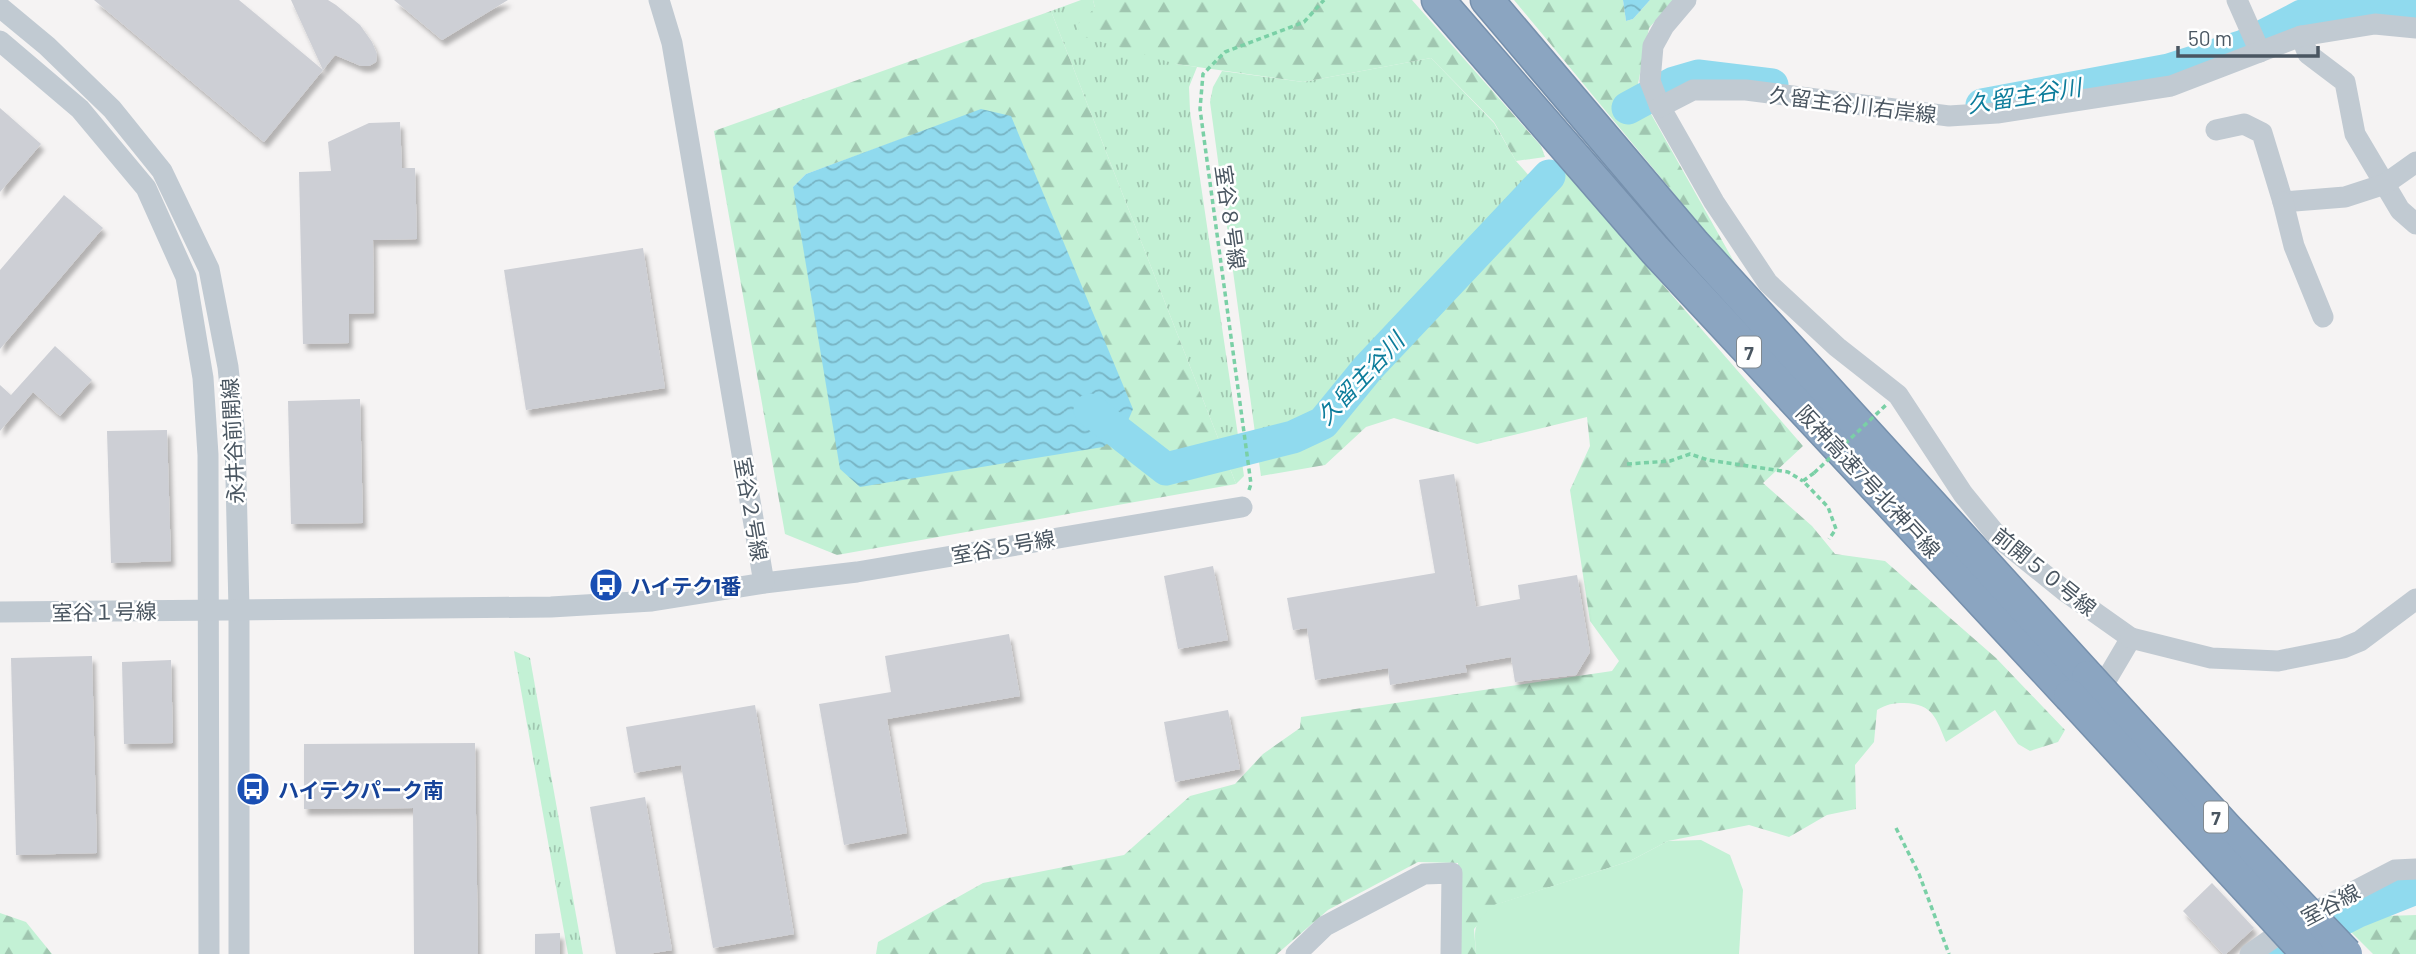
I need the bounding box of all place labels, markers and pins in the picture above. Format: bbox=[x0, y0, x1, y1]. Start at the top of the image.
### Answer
bus stop icon: ハイテク1番 bbox=[587, 566, 625, 604]
place label: ハイテク1番 bbox=[630, 573, 742, 598]
bus stop icon: ハイテクパーク南 bbox=[234, 770, 272, 808]
place label: ハイテクパーク南 bbox=[278, 777, 444, 802]

